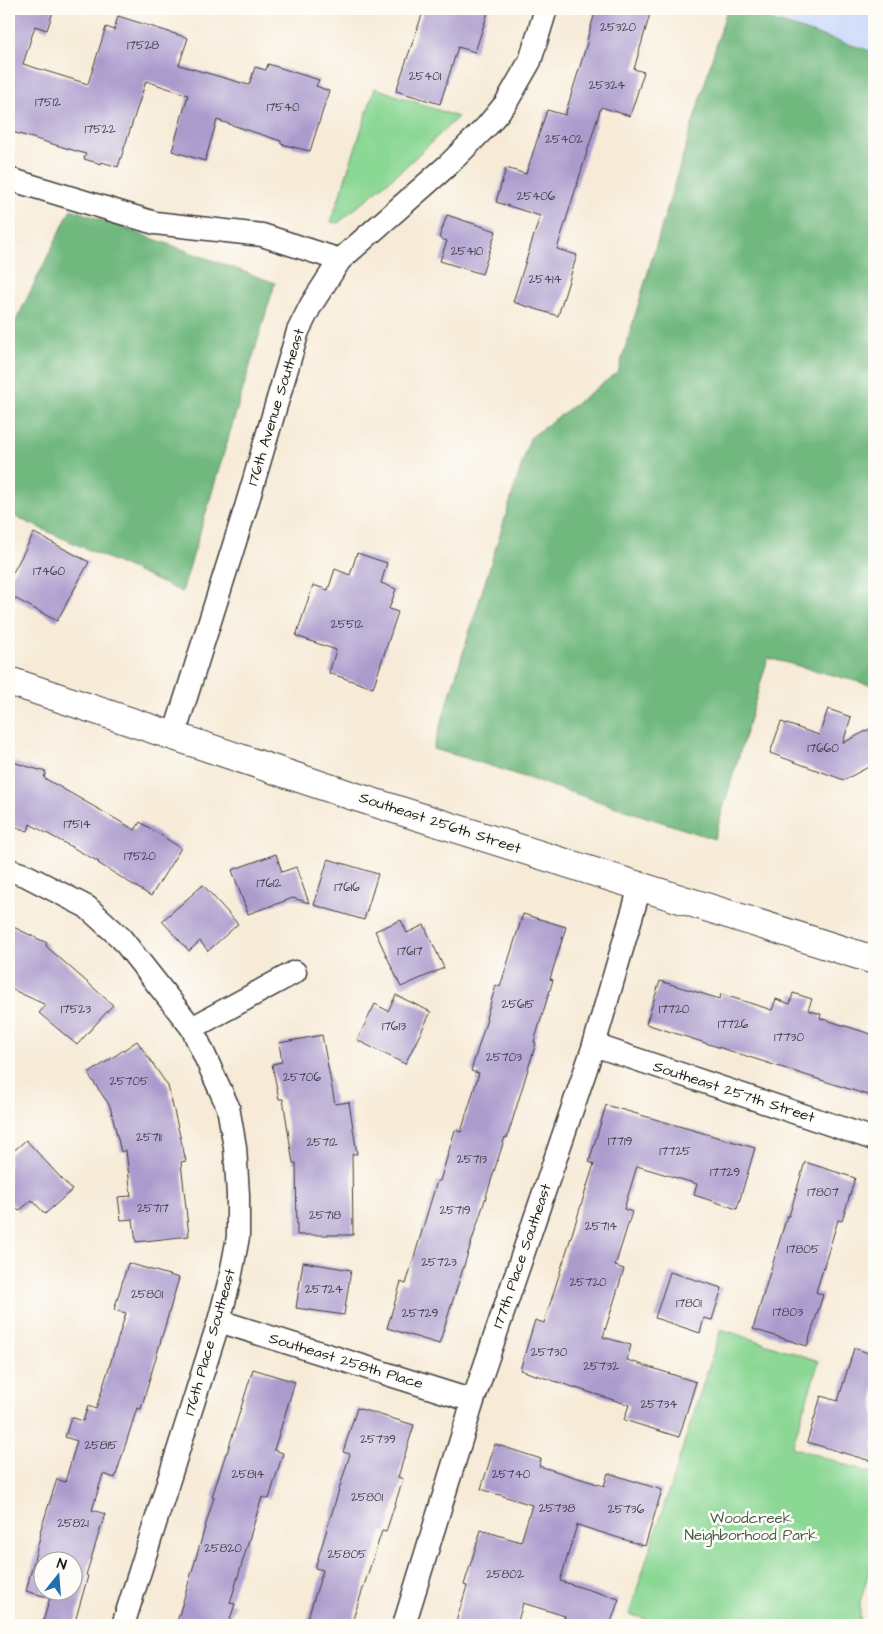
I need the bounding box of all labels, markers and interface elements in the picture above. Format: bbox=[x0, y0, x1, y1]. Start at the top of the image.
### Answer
house number: 25320 bbox=[600, 19, 636, 36]
house number: 17528 bbox=[127, 37, 159, 54]
house number: 25401 bbox=[409, 68, 442, 85]
house number: 25324 bbox=[589, 77, 625, 94]
house number: 17512 bbox=[35, 94, 61, 111]
house number: 17540 bbox=[266, 99, 300, 116]
house number: 17522 bbox=[84, 121, 116, 138]
house number: 25402 bbox=[545, 131, 583, 148]
house number: 25406 bbox=[517, 188, 556, 205]
house number: 25410 bbox=[451, 243, 484, 260]
house number: 25414 bbox=[528, 271, 562, 288]
street label: 176th Avenue Southeast bbox=[242, 326, 310, 488]
house number: 17460 bbox=[33, 563, 66, 580]
house number: 25512 bbox=[331, 616, 363, 633]
house number: 17660 bbox=[807, 740, 839, 757]
street label: Southeast 256th Street bbox=[356, 787, 524, 859]
house number: 17514 bbox=[63, 816, 91, 833]
house number: 17520 bbox=[124, 848, 156, 865]
house number: 17612 bbox=[257, 875, 282, 892]
house number: 17616 bbox=[334, 879, 360, 896]
house number: 17617 bbox=[397, 943, 423, 960]
house number: 25615 bbox=[502, 996, 535, 1013]
house number: 17523 bbox=[61, 1001, 91, 1018]
house number: 17720 bbox=[659, 1001, 690, 1018]
house number: 17726 bbox=[718, 1016, 749, 1033]
house number: 17613 bbox=[382, 1018, 406, 1035]
house number: 17730 bbox=[774, 1029, 804, 1046]
house number: 25703 bbox=[486, 1049, 522, 1066]
street label: Southeast 257th Street bbox=[651, 1056, 817, 1128]
house number: 25706 bbox=[283, 1069, 321, 1086]
house number: 25705 bbox=[110, 1073, 149, 1090]
house number: 25711 bbox=[136, 1129, 162, 1146]
house number: 17719 bbox=[608, 1133, 633, 1150]
house number: 25712 bbox=[306, 1134, 338, 1151]
house number: 17725 bbox=[659, 1143, 691, 1160]
house number: 25713 bbox=[457, 1151, 487, 1168]
house number: 17729 bbox=[710, 1164, 740, 1181]
street label: 177th Place Southeast bbox=[487, 1181, 557, 1331]
house number: 17807 bbox=[807, 1184, 839, 1201]
house number: 25717 bbox=[137, 1200, 169, 1217]
house number: 25719 bbox=[439, 1202, 471, 1219]
house number: 25718 bbox=[309, 1207, 341, 1224]
house number: 25714 bbox=[585, 1218, 617, 1235]
house number: 17805 bbox=[787, 1241, 820, 1258]
house number: 25723 bbox=[421, 1254, 457, 1271]
street label: 176th Place Southeast bbox=[179, 1266, 241, 1418]
house number: 25720 bbox=[569, 1274, 607, 1291]
house number: 25724 bbox=[305, 1281, 343, 1298]
house number: 25801 bbox=[131, 1286, 164, 1303]
house number: 17801 bbox=[676, 1295, 702, 1312]
house number: 17803 bbox=[773, 1304, 803, 1321]
house number: 25729 bbox=[402, 1305, 438, 1322]
street label: Southeast 258th Place bbox=[266, 1328, 426, 1394]
house number: 25730 bbox=[531, 1344, 568, 1361]
house number: 25732 bbox=[583, 1358, 619, 1375]
house number: 25734 bbox=[640, 1396, 678, 1413]
house number: 25739 bbox=[360, 1431, 396, 1448]
house number: 25815 bbox=[84, 1437, 118, 1454]
house number: 25814 bbox=[232, 1466, 264, 1483]
house number: 25740 bbox=[492, 1466, 531, 1483]
house number: 25801 bbox=[351, 1489, 384, 1506]
house number: 25738 bbox=[539, 1500, 576, 1517]
house number: 25736 bbox=[608, 1501, 645, 1518]
park label: Woodcreek Neighborhood Park bbox=[685, 1508, 817, 1547]
house number: 25821 bbox=[57, 1515, 89, 1532]
house number: 25820 bbox=[204, 1540, 242, 1557]
house number: 25805 bbox=[327, 1546, 367, 1563]
north arrow bbox=[32, 1552, 82, 1602]
text: N bbox=[54, 1554, 69, 1575]
house number: 25802 bbox=[486, 1566, 524, 1583]

